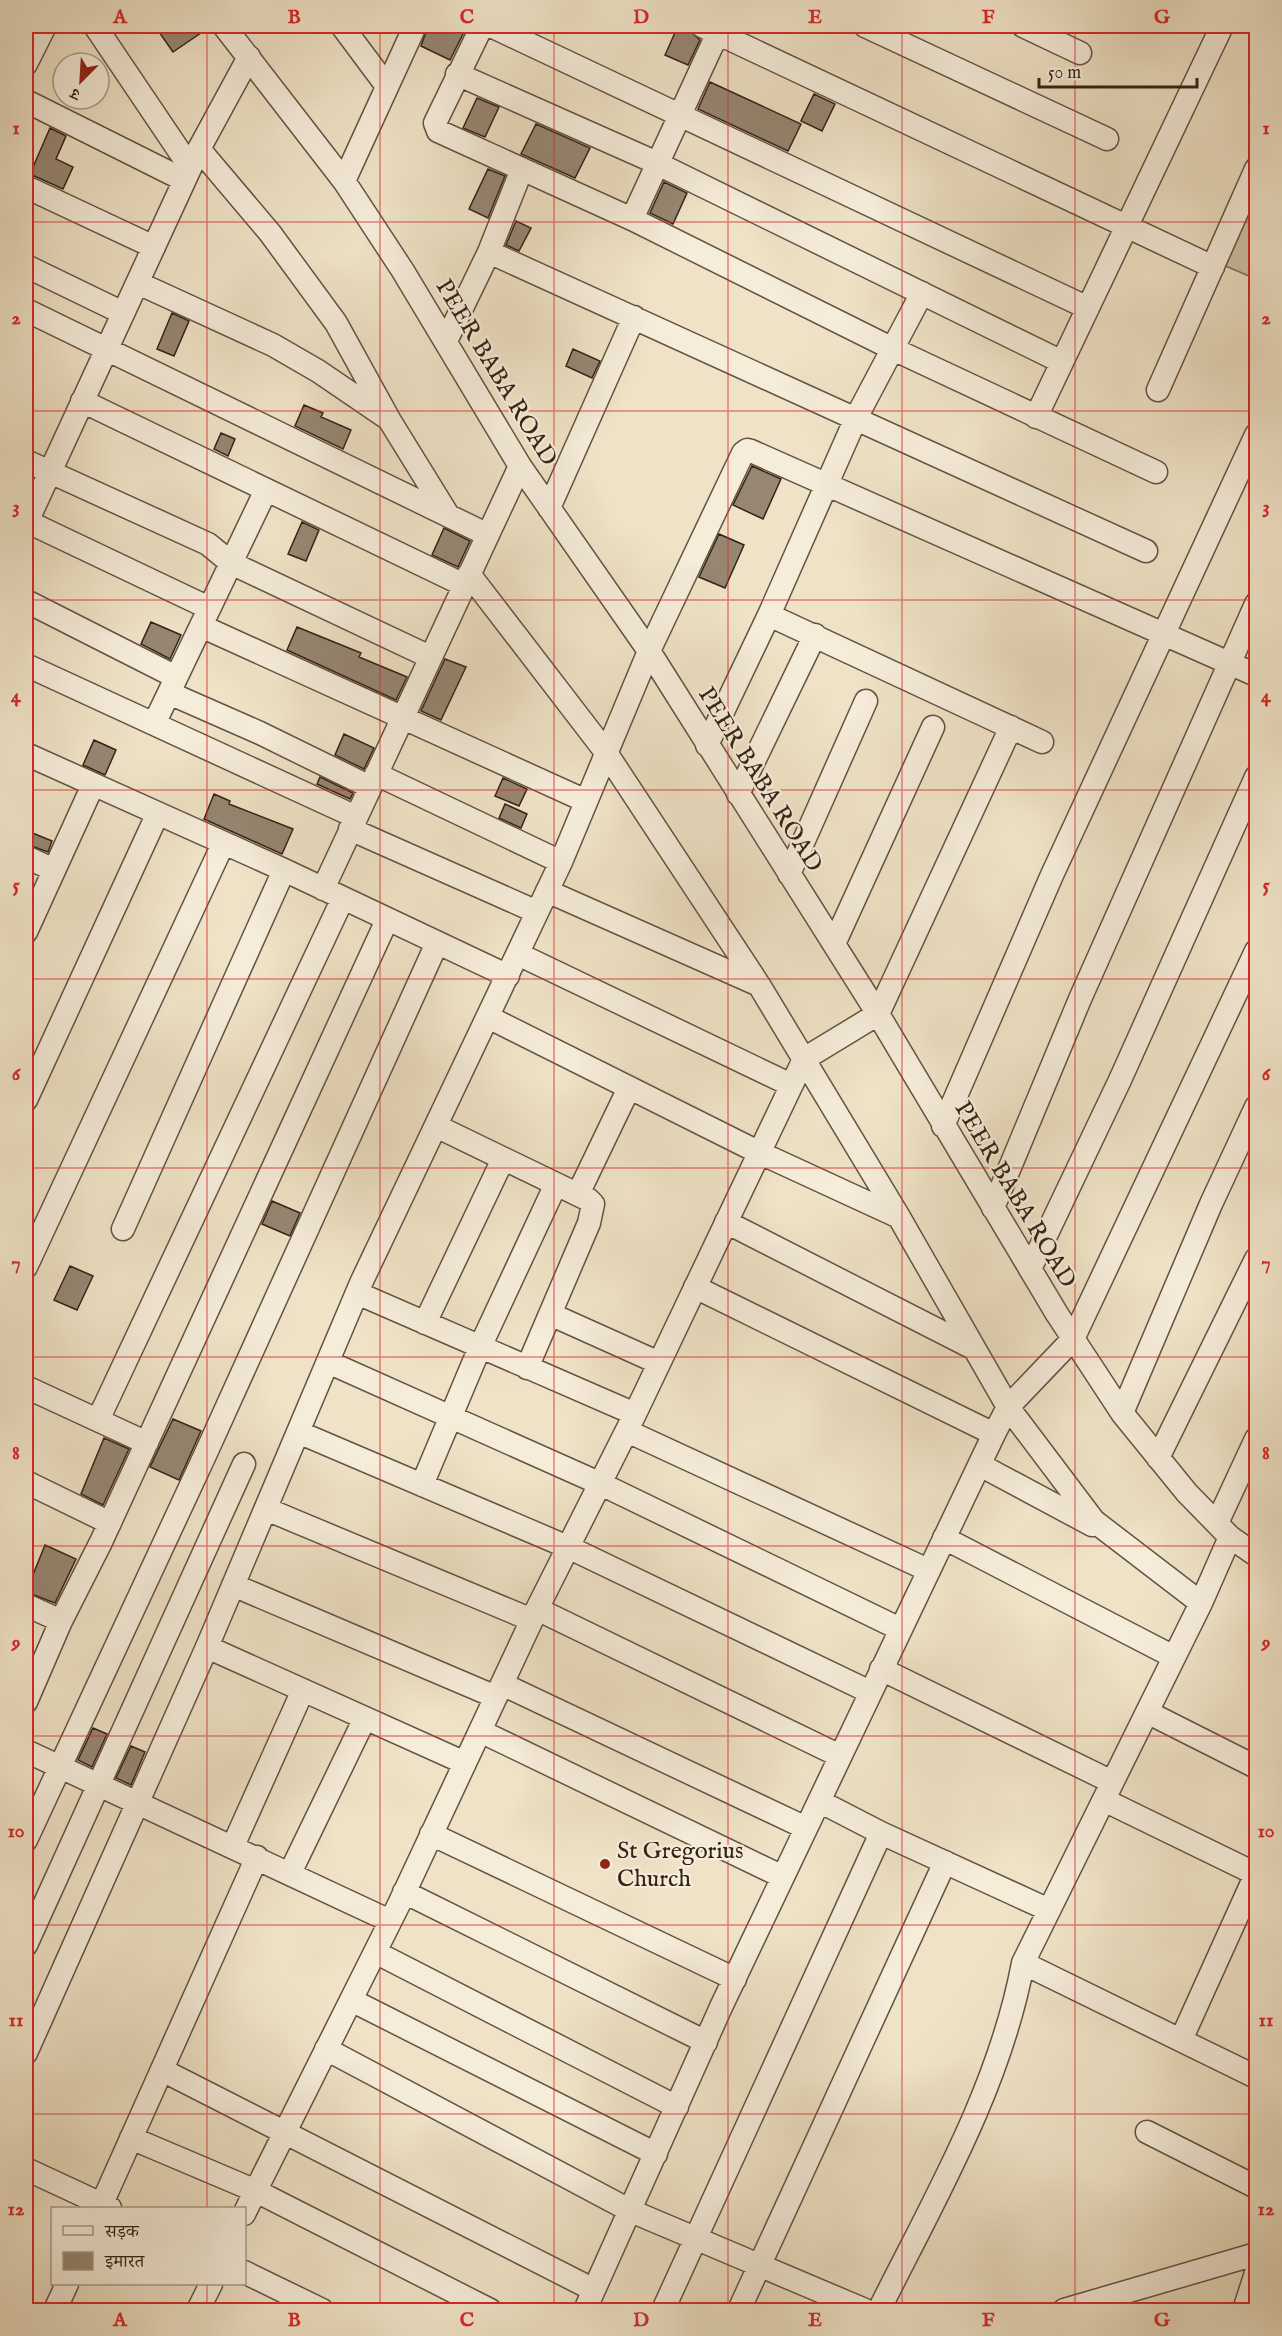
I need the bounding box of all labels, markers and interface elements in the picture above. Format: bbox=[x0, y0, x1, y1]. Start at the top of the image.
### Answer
text: A bbox=[112, 5, 128, 30]
text: B bbox=[287, 5, 301, 30]
text: C bbox=[460, 5, 474, 30]
text: D bbox=[633, 5, 649, 30]
text: E bbox=[808, 5, 822, 30]
text: F bbox=[982, 5, 995, 30]
text: G bbox=[1154, 5, 1171, 30]
north arrow bbox=[51, 51, 111, 111]
scale bar bbox=[1039, 51, 1196, 89]
text: 50 m bbox=[1048, 62, 1081, 85]
text: उ bbox=[66, 81, 84, 104]
text: 1 bbox=[12, 116, 20, 141]
text: 1 bbox=[1262, 116, 1270, 141]
street label: PEER BABA ROAD bbox=[428, 274, 564, 472]
text: 2 bbox=[11, 306, 21, 331]
text: 2 bbox=[1261, 306, 1271, 331]
text: 3 bbox=[12, 495, 20, 520]
text: 3 bbox=[1262, 495, 1270, 520]
street label: PEER BABA ROAD bbox=[690, 681, 829, 878]
text: 4 bbox=[11, 684, 22, 709]
text: 4 bbox=[1261, 684, 1272, 709]
text: 5 bbox=[12, 873, 20, 898]
text: 5 bbox=[1262, 873, 1270, 898]
text: 6 bbox=[12, 1062, 22, 1087]
text: 6 bbox=[1262, 1062, 1272, 1087]
street label: PEER BABA ROAD bbox=[947, 1096, 1083, 1294]
text: 7 bbox=[11, 1251, 21, 1276]
text: 7 bbox=[1261, 1251, 1271, 1276]
text: 8 bbox=[12, 1441, 20, 1466]
text: 8 bbox=[1262, 1441, 1270, 1466]
text: 9 bbox=[11, 1630, 21, 1655]
text: 9 bbox=[1261, 1630, 1271, 1655]
text: 10 bbox=[7, 1819, 25, 1844]
text: 10 bbox=[1257, 1819, 1275, 1844]
place label: St Gregorius Church bbox=[617, 1836, 743, 1895]
marker: St Gregorius Church bbox=[598, 1857, 612, 1871]
text: 11 bbox=[9, 2008, 23, 2033]
text: 11 bbox=[1259, 2008, 1273, 2033]
text: 12 bbox=[8, 2197, 25, 2222]
text: 12 bbox=[1258, 2197, 1275, 2222]
legend bbox=[51, 2207, 246, 2285]
text: सड़क bbox=[104, 2221, 140, 2244]
text: इमारत bbox=[104, 2251, 145, 2274]
text: A bbox=[112, 2308, 128, 2333]
text: B bbox=[287, 2308, 301, 2333]
text: C bbox=[460, 2308, 474, 2333]
text: D bbox=[633, 2308, 649, 2333]
text: E bbox=[808, 2308, 822, 2333]
text: F bbox=[982, 2308, 995, 2333]
text: G bbox=[1154, 2308, 1171, 2333]

